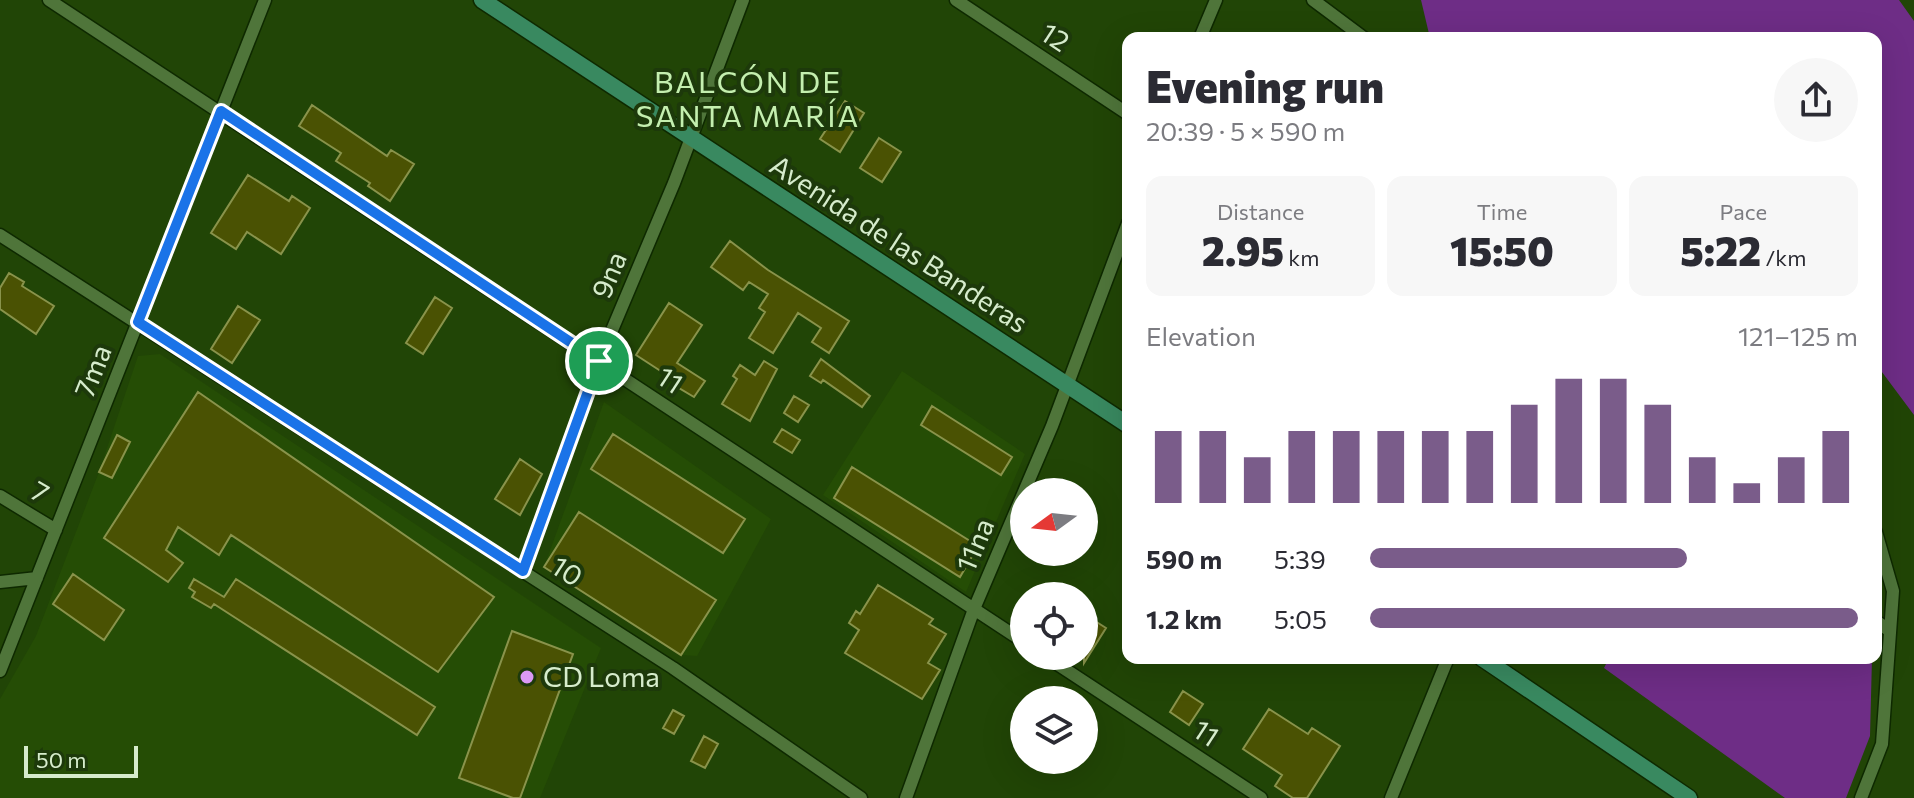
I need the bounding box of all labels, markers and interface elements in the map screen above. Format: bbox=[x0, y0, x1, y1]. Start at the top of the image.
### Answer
street label: 12 bbox=[1035, 14, 1076, 58]
text: Evening run bbox=[1146, 58, 1384, 112]
button: share bbox=[1774, 58, 1858, 142]
district label: BALCÓN DE SANTA MARÍA bbox=[636, 62, 860, 133]
text: 20:39 · 5 × 590 m bbox=[1146, 115, 1345, 146]
street label: Avenida de las Banderas bbox=[764, 147, 1035, 339]
text: Distance bbox=[1217, 198, 1304, 225]
text: Time bbox=[1477, 198, 1527, 225]
text: Pace bbox=[1719, 198, 1767, 225]
text: 2.95 bbox=[1202, 225, 1284, 274]
text: 15:50 bbox=[1450, 225, 1554, 274]
text: 5:22 bbox=[1680, 225, 1761, 274]
text: km bbox=[1284, 244, 1319, 271]
text: /km bbox=[1761, 244, 1806, 271]
street label: 9na bbox=[583, 246, 633, 303]
text: Elevation bbox=[1146, 320, 1256, 351]
text: 121–125 m bbox=[1738, 320, 1858, 351]
pin bbox=[565, 327, 633, 395]
icon: arrive bbox=[577, 339, 621, 383]
street label: 7ma bbox=[66, 340, 118, 402]
street label: 11 bbox=[651, 358, 690, 400]
street label: 7 bbox=[25, 473, 56, 510]
north arrow bbox=[1010, 478, 1098, 566]
map controls bbox=[1010, 478, 1098, 774]
street label: 11na bbox=[948, 513, 1000, 576]
text: 590 m bbox=[1146, 543, 1222, 574]
text: 5:39 bbox=[1274, 543, 1326, 574]
street label: 10 bbox=[546, 548, 589, 593]
button: locate bbox=[1010, 582, 1098, 670]
text: 1.2 km bbox=[1146, 603, 1222, 634]
text: 5:05 bbox=[1274, 603, 1327, 634]
place label: CD Loma bbox=[543, 659, 660, 693]
marker: CD Loma bbox=[518, 668, 536, 686]
button: layers bbox=[1010, 686, 1098, 774]
street label: 11 bbox=[1187, 711, 1226, 753]
scale bar bbox=[24, 742, 138, 778]
text: 50 m bbox=[36, 746, 86, 773]

